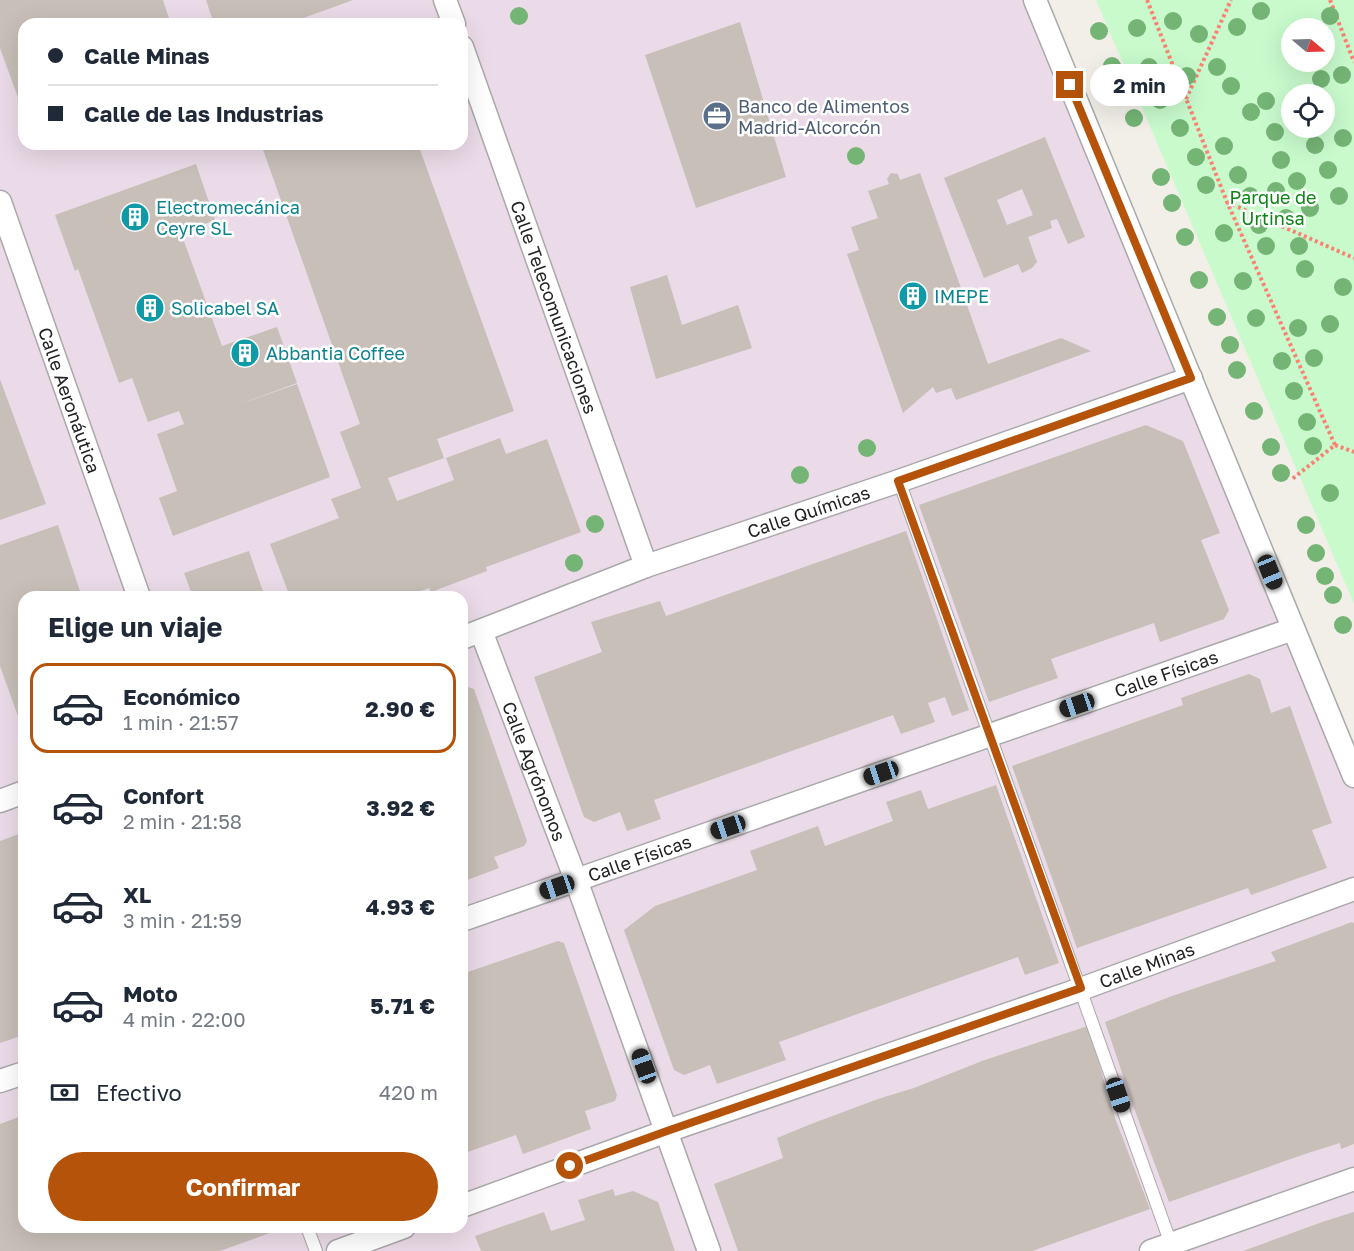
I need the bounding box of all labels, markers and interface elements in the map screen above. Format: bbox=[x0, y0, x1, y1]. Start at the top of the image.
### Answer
north arrow bbox=[1281, 18, 1335, 72]
map controls bbox=[1281, 18, 1335, 138]
text: Calle Minas bbox=[84, 42, 210, 69]
callout: 2 min bbox=[1091, 64, 1190, 106]
route end bbox=[1056, 71, 1083, 98]
text: 2 min bbox=[1113, 73, 1166, 97]
button: locate bbox=[1281, 84, 1335, 138]
place label: Banco de Alimentos Madrid-Alcorcón bbox=[738, 95, 910, 138]
text: Calle de las Industrias bbox=[84, 100, 324, 127]
office icon: Banco de Alimentos Madrid-Alcorcón bbox=[701, 100, 733, 132]
park label: Parque de Urtinsa bbox=[1229, 186, 1317, 229]
place label: Electromecánica Ceyre SL bbox=[156, 196, 300, 239]
street label: Calle Telecomunicaciones bbox=[506, 198, 602, 417]
building icon: Electromecánica Ceyre SL bbox=[119, 201, 151, 233]
building icon: IMEPE bbox=[897, 280, 929, 312]
place label: IMEPE bbox=[934, 285, 989, 307]
building icon: Solicabel SA bbox=[134, 292, 166, 324]
place label: Solicabel SA bbox=[171, 297, 279, 319]
street label: Calle Aeronáutica bbox=[34, 324, 105, 476]
building icon: Abbantia Coffee bbox=[229, 337, 261, 369]
place label: Abbantia Coffee bbox=[266, 342, 405, 364]
street label: Calle Químicas bbox=[744, 481, 873, 542]
car bbox=[1255, 552, 1285, 592]
text: Elige un viaje bbox=[48, 611, 222, 643]
street label: Calle Físicas bbox=[1111, 645, 1221, 702]
icon: car bbox=[51, 681, 105, 735]
text: Económico bbox=[123, 683, 240, 710]
car bbox=[1057, 691, 1097, 719]
text: 2.90 € bbox=[365, 695, 435, 722]
street label: Calle Agrónomos bbox=[498, 698, 571, 844]
text: 1 min · 21:57 bbox=[123, 710, 239, 734]
car bbox=[861, 759, 901, 787]
icon: car bbox=[51, 780, 105, 834]
text: Confort bbox=[123, 782, 204, 809]
text: 3.92 € bbox=[366, 794, 435, 821]
text: 2 min · 21:58 bbox=[123, 809, 242, 833]
car bbox=[708, 813, 748, 841]
street label: Calle Físicas bbox=[585, 830, 694, 886]
car bbox=[537, 873, 577, 901]
icon: car bbox=[51, 879, 105, 933]
text: XL bbox=[123, 881, 151, 908]
text: 4.93 € bbox=[366, 893, 435, 920]
text: 3 min · 21:59 bbox=[123, 908, 242, 932]
street label: Calle Minas bbox=[1096, 937, 1197, 992]
icon: car bbox=[51, 978, 105, 1032]
text: Moto bbox=[123, 980, 178, 1007]
text: 5.71 € bbox=[370, 992, 435, 1019]
text: 4 min · 22:00 bbox=[123, 1007, 246, 1031]
car bbox=[629, 1046, 659, 1086]
car bbox=[1104, 1075, 1132, 1115]
icon: cash bbox=[48, 1076, 81, 1109]
text: Efectivo bbox=[96, 1079, 182, 1106]
text: 420 m bbox=[379, 1080, 438, 1104]
button: Confirmar bbox=[48, 1152, 438, 1221]
route start bbox=[556, 1152, 583, 1179]

